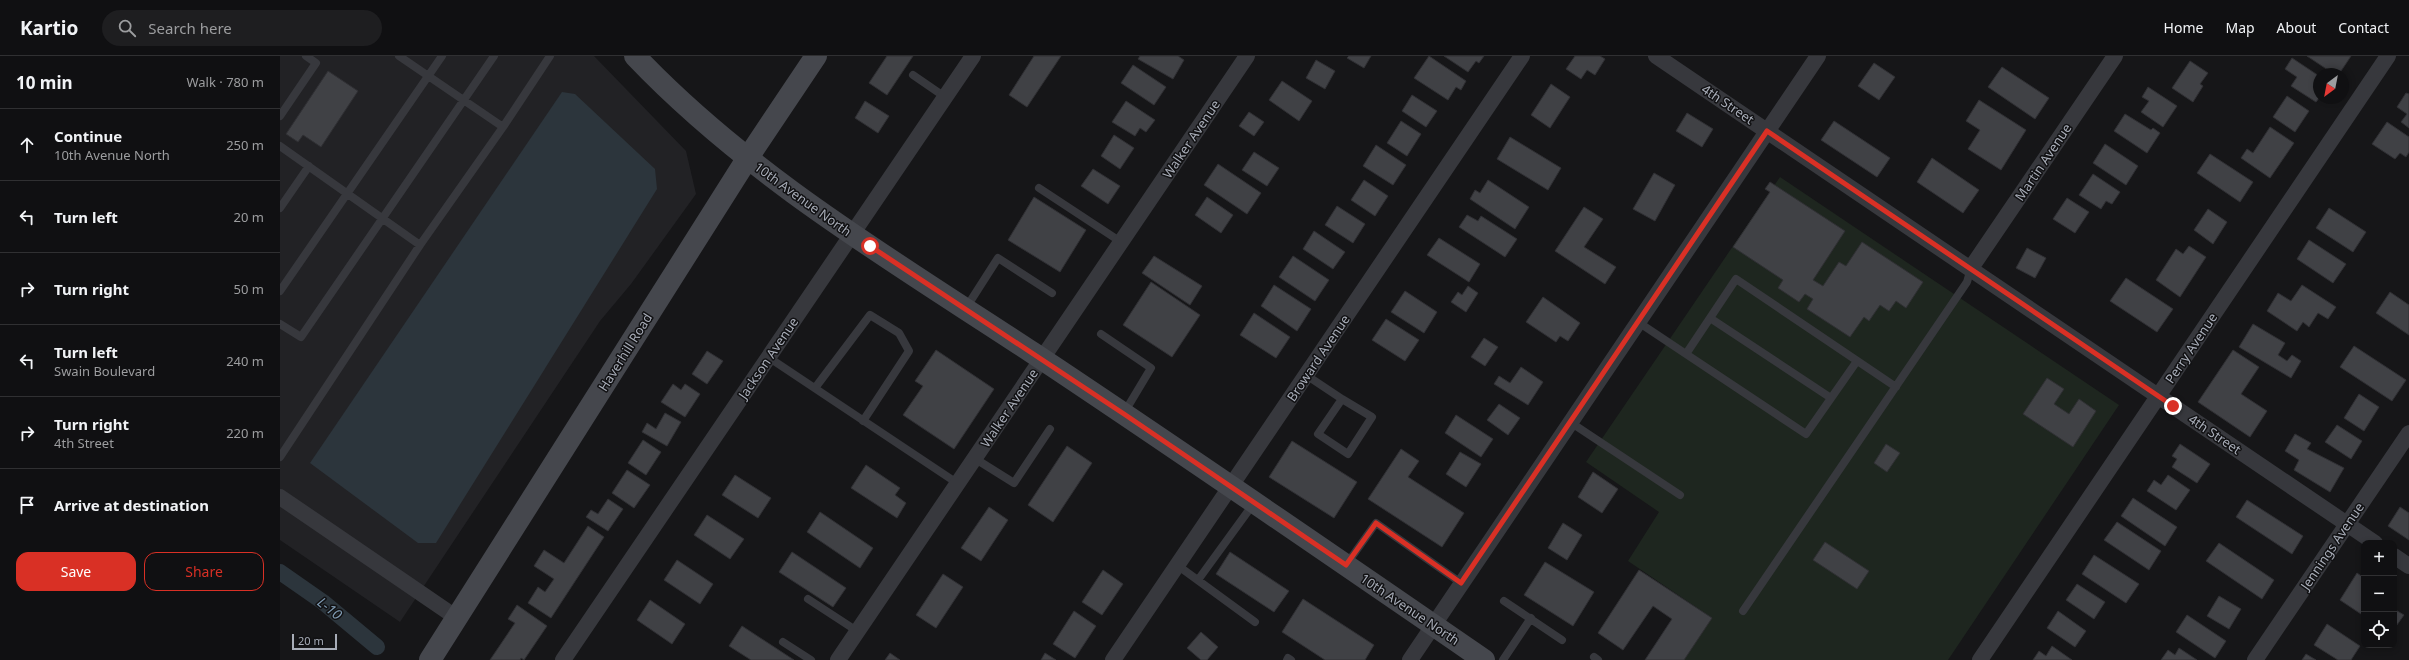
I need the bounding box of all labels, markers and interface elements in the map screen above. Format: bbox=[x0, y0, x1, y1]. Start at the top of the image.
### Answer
search box bbox=[102, 10, 382, 46]
text: Kartio bbox=[20, 15, 78, 41]
icon: search bbox=[116, 17, 138, 39]
text: Search here bbox=[148, 18, 232, 38]
text: Home bbox=[2164, 18, 2203, 37]
text: Map bbox=[2225, 18, 2255, 37]
text: About bbox=[2277, 18, 2316, 37]
text: Contact bbox=[2338, 18, 2389, 37]
north arrow bbox=[2313, 68, 2349, 104]
text: 10 min bbox=[16, 71, 73, 94]
text: Walk · 780 m bbox=[186, 73, 264, 91]
street label: 4th Street bbox=[1698, 80, 1758, 128]
street label: Walker Avenue bbox=[1158, 96, 1224, 182]
street label: Martin Avenue bbox=[2010, 120, 2076, 204]
text: Continue bbox=[54, 126, 122, 146]
icon: ahead bbox=[16, 134, 38, 156]
text: 250 m bbox=[226, 136, 264, 154]
text: 10th Avenue North bbox=[54, 146, 170, 164]
street label: 10th Avenue North bbox=[751, 158, 855, 240]
icon: left bbox=[16, 206, 38, 228]
text: Turn left bbox=[54, 207, 118, 227]
text: 20 m bbox=[234, 208, 264, 226]
route start bbox=[861, 237, 879, 255]
icon: right bbox=[16, 278, 38, 300]
text: Turn right bbox=[54, 279, 129, 299]
text: 50 m bbox=[234, 280, 264, 298]
street label: Perry Avenue bbox=[2161, 309, 2221, 387]
street label: Haverhill Road bbox=[594, 310, 656, 394]
street label: Broward Avenue bbox=[1282, 311, 1354, 405]
street label: Jackson Avenue bbox=[733, 314, 802, 404]
text: Turn left bbox=[54, 342, 118, 362]
icon: left bbox=[16, 350, 38, 372]
text: 240 m bbox=[226, 352, 264, 370]
text: Swain Boulevard bbox=[54, 362, 155, 380]
street label: Walker Avenue bbox=[976, 365, 1042, 451]
route end bbox=[2164, 397, 2182, 415]
street label: 4th Street bbox=[2185, 410, 2245, 458]
text: Turn right bbox=[54, 414, 129, 434]
icon: right bbox=[16, 422, 38, 444]
text: 220 m bbox=[226, 424, 264, 442]
text: 4th Street bbox=[54, 434, 114, 452]
icon: arrive bbox=[16, 494, 38, 516]
text: Arrive at destination bbox=[54, 495, 209, 515]
street label: Jennings Avenue bbox=[2295, 499, 2368, 595]
map controls bbox=[2361, 540, 2397, 648]
button: + bbox=[2361, 540, 2397, 576]
button: Save bbox=[16, 552, 136, 591]
button: Share bbox=[144, 552, 264, 591]
street label: 10th Avenue North bbox=[1357, 569, 1463, 649]
button: − bbox=[2361, 576, 2397, 612]
water label: L-10 bbox=[314, 592, 347, 624]
button: locate bbox=[2361, 612, 2397, 648]
scale bar bbox=[292, 632, 337, 651]
text: 20 m bbox=[298, 633, 324, 648]

